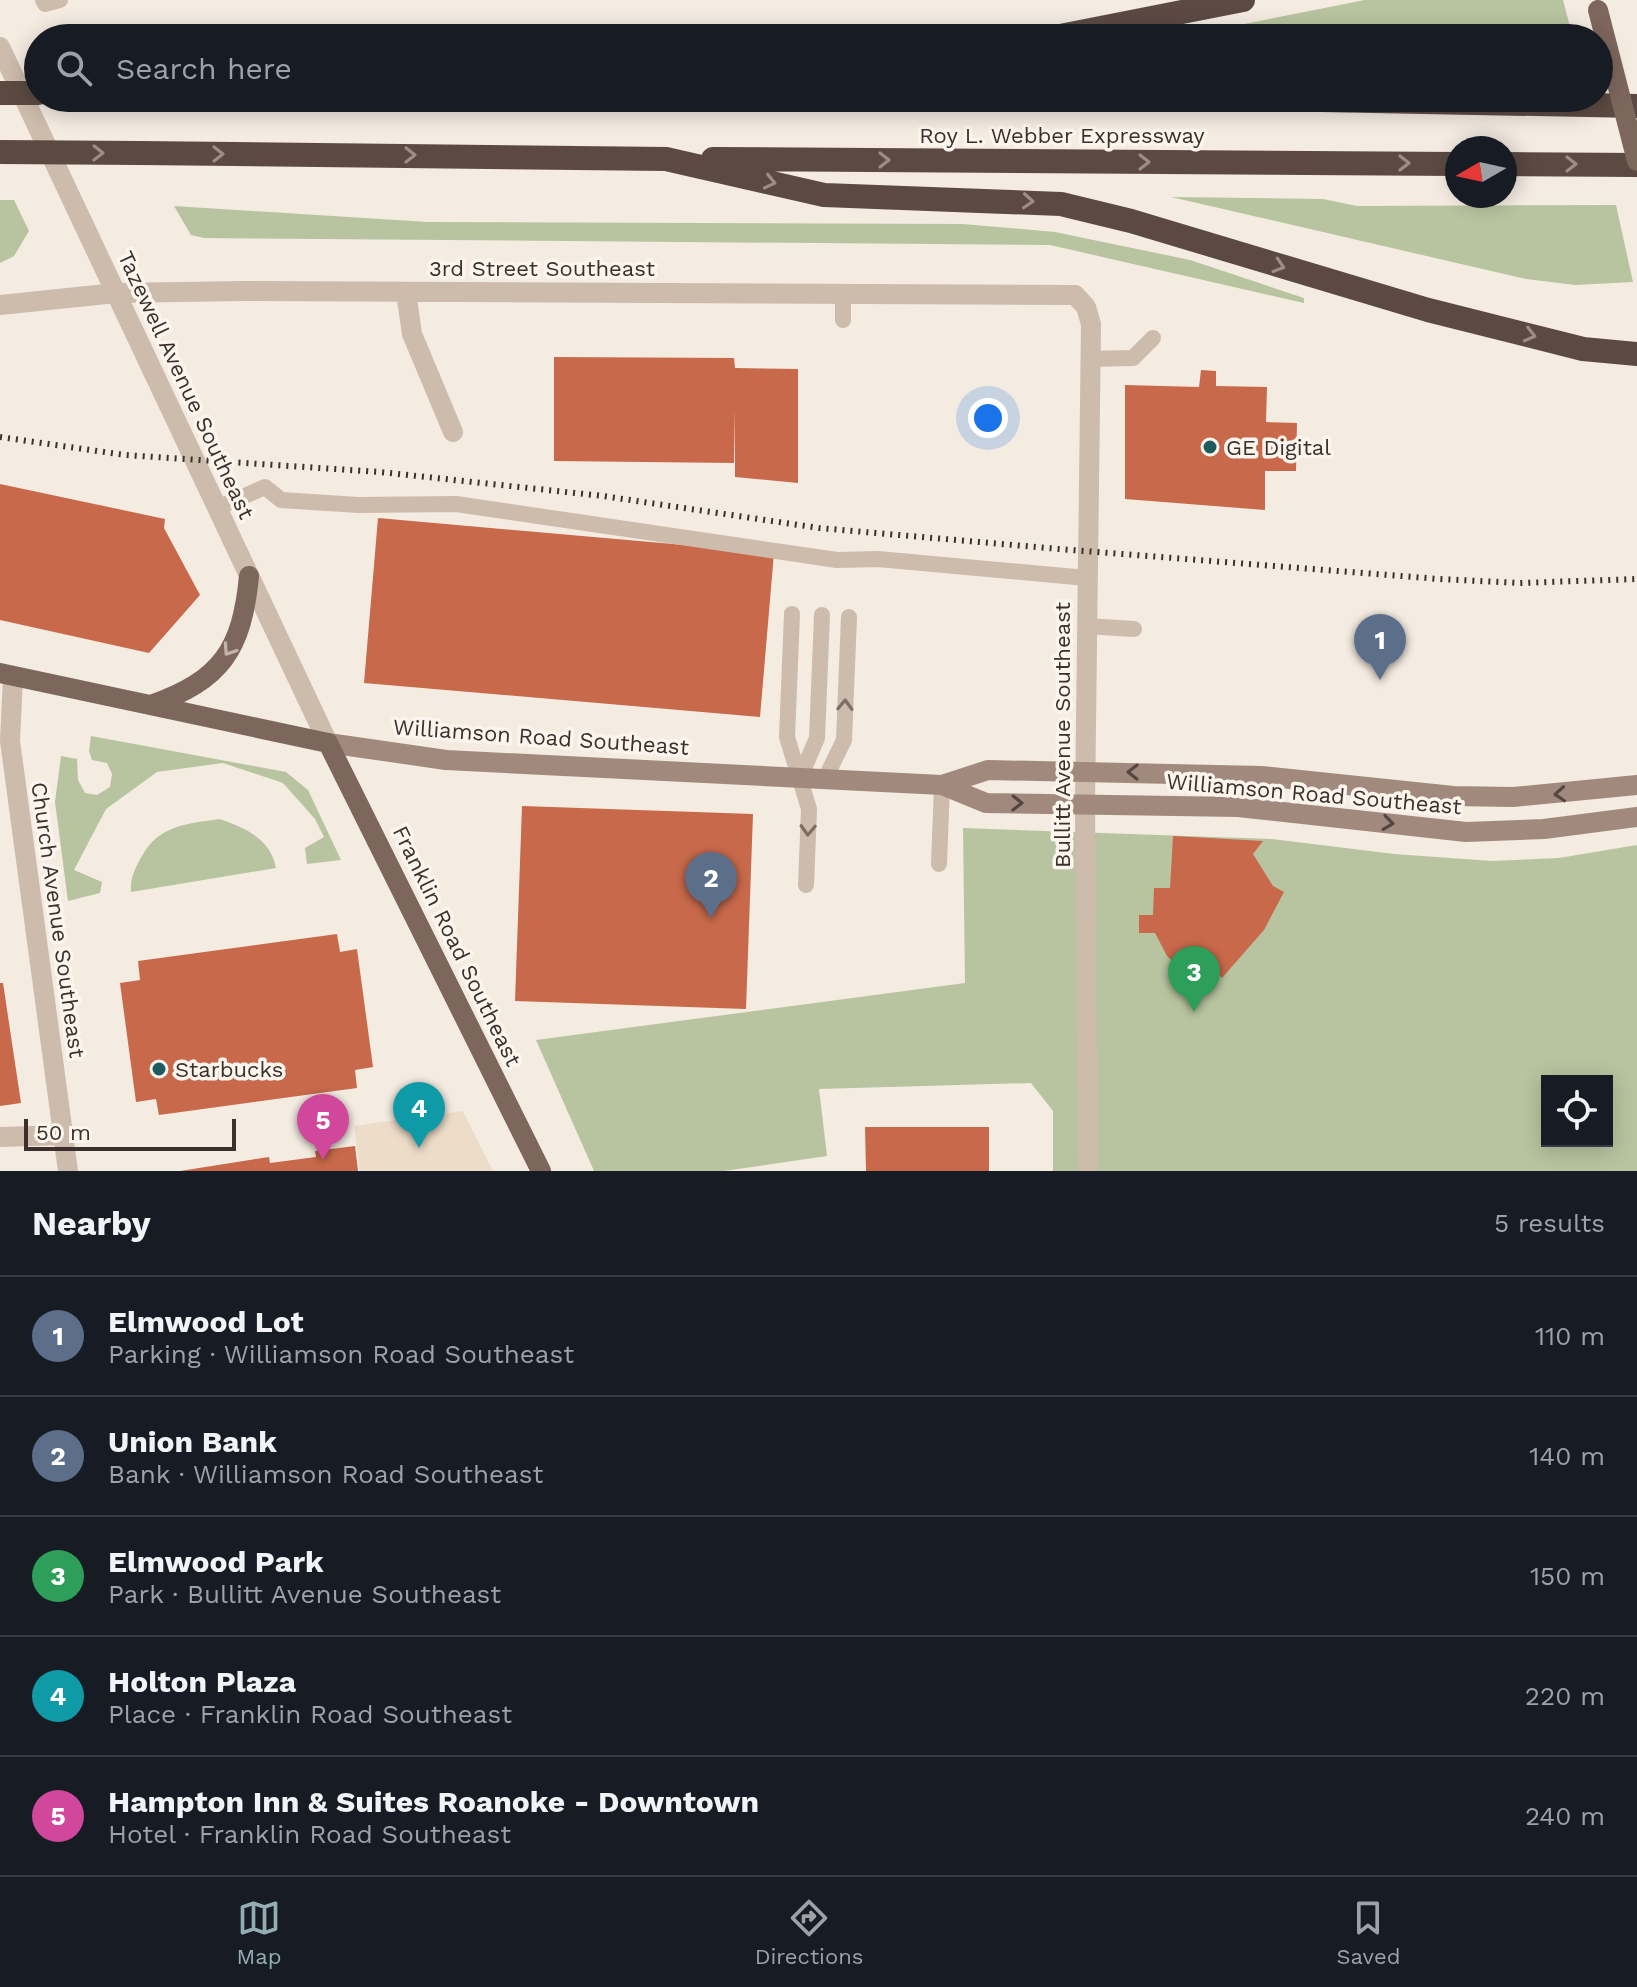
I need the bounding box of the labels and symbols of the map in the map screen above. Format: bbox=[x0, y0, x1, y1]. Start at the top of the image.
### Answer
street label: Roy L. Webber Expressway bbox=[919, 123, 1205, 148]
north arrow bbox=[1445, 136, 1517, 208]
one-way arrow bbox=[92, 144, 105, 162]
one-way arrow bbox=[212, 145, 225, 163]
one-way arrow bbox=[404, 147, 417, 164]
one-way arrow bbox=[878, 151, 891, 169]
one-way arrow bbox=[1138, 153, 1151, 171]
one-way arrow bbox=[1398, 154, 1411, 172]
one-way arrow bbox=[1565, 155, 1578, 173]
one-way arrow bbox=[762, 173, 776, 190]
one-way arrow bbox=[1022, 192, 1035, 209]
street label: Tazewell Avenue Southeast bbox=[113, 247, 259, 523]
street label: 3rd Street Southeast bbox=[429, 256, 655, 281]
one-way arrow bbox=[1272, 257, 1286, 273]
one-way arrow bbox=[1522, 326, 1536, 343]
your location bbox=[968, 398, 1008, 438]
place label: GE Digital bbox=[1226, 435, 1331, 460]
marker: GE Digital bbox=[1201, 438, 1219, 456]
street label: Bullitt Avenue Southeast bbox=[1050, 602, 1075, 868]
pin: 1 bbox=[1354, 614, 1406, 680]
one-way arrow bbox=[224, 642, 239, 656]
one-way arrow bbox=[837, 698, 854, 711]
street label: Williamson Road Southeast bbox=[392, 714, 690, 760]
one-way arrow bbox=[1126, 763, 1139, 781]
street label: Williamson Road Southeast bbox=[1165, 769, 1463, 819]
street label: Church Avenue Southeast bbox=[26, 780, 90, 1060]
one-way arrow bbox=[1553, 785, 1566, 802]
one-way arrow bbox=[1011, 794, 1024, 812]
one-way arrow bbox=[1381, 814, 1395, 831]
street label: Franklin Road Southeast bbox=[388, 822, 526, 1070]
one-way arrow bbox=[800, 824, 817, 837]
pin: 2 bbox=[685, 852, 737, 918]
pin: 3 bbox=[1168, 946, 1220, 1012]
place label: Starbucks bbox=[175, 1057, 283, 1082]
marker: Starbucks bbox=[150, 1060, 168, 1078]
pin: 4 bbox=[393, 1082, 445, 1148]
pin: 5 bbox=[297, 1094, 349, 1160]
scale bar bbox=[24, 1115, 236, 1151]

